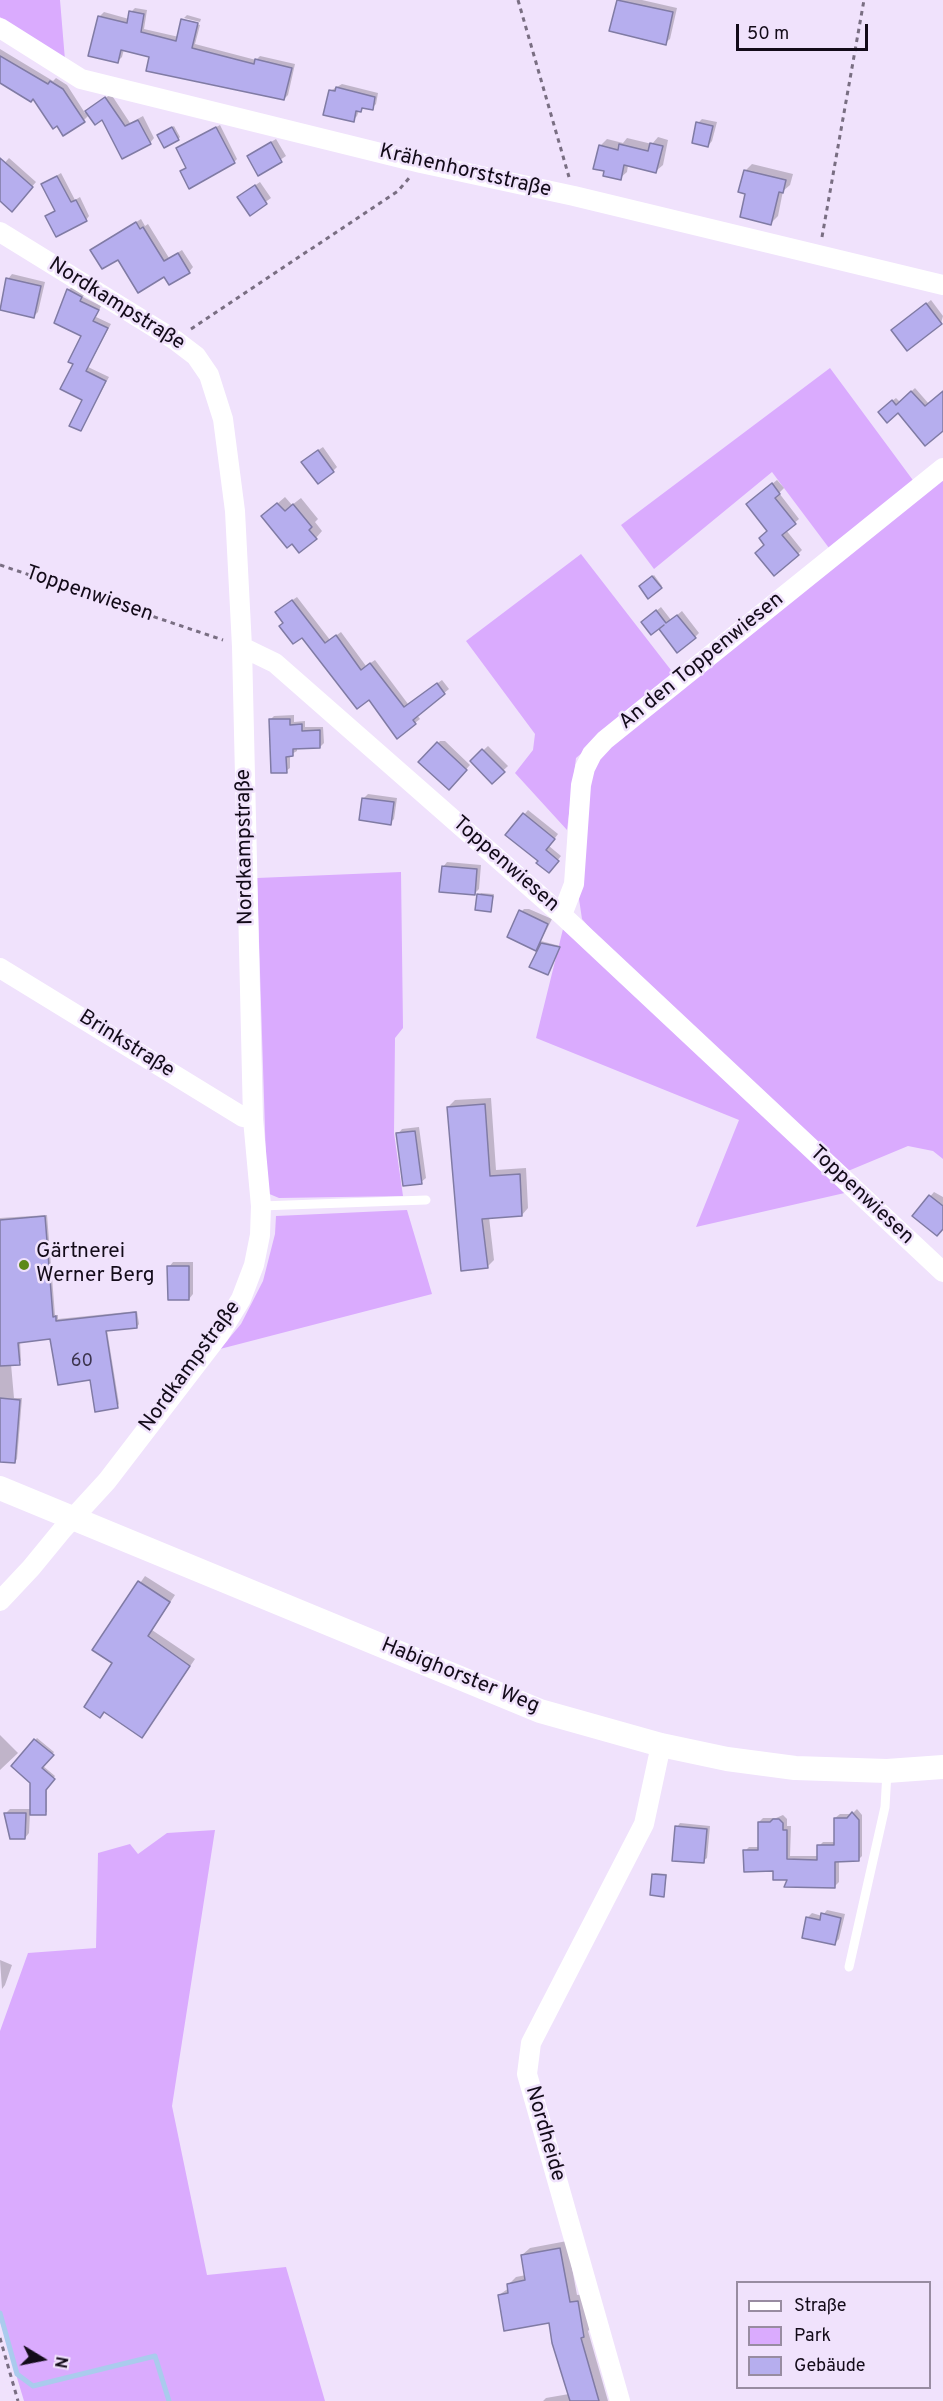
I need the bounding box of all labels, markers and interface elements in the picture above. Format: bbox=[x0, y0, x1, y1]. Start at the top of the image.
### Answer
scale bar bbox=[739, 12, 871, 50]
text: 50 m bbox=[747, 23, 789, 46]
street label: Krähenhorststraße bbox=[377, 140, 553, 204]
street label: Nordkampstraße bbox=[43, 253, 189, 357]
street label: Toppenwiesen bbox=[22, 561, 156, 629]
street label: An den Toppenwiesen bbox=[615, 588, 789, 736]
street label: Nordkampstraße bbox=[232, 769, 260, 925]
street label: Toppenwiesen bbox=[446, 812, 564, 918]
street label: Brinkstraße bbox=[73, 1006, 179, 1084]
street label: Toppenwiesen bbox=[804, 1141, 918, 1251]
place label: Gärtnerei Werner Berg bbox=[36, 1240, 154, 1290]
marker: Gärtnerei Werner Berg bbox=[17, 1258, 31, 1272]
street label: Nordkampstraße bbox=[135, 1296, 247, 1438]
house number: 60 bbox=[71, 1351, 93, 1373]
street label: Habighorster Weg bbox=[377, 1634, 543, 1720]
street label: Nordheide bbox=[518, 2084, 570, 2184]
legend bbox=[736, 2281, 931, 2389]
text: Straße bbox=[794, 2295, 846, 2318]
text: Park bbox=[794, 2325, 831, 2348]
north arrow bbox=[12, 2329, 72, 2389]
text: N bbox=[49, 2355, 71, 2370]
text: Gebäude bbox=[794, 2355, 866, 2378]

